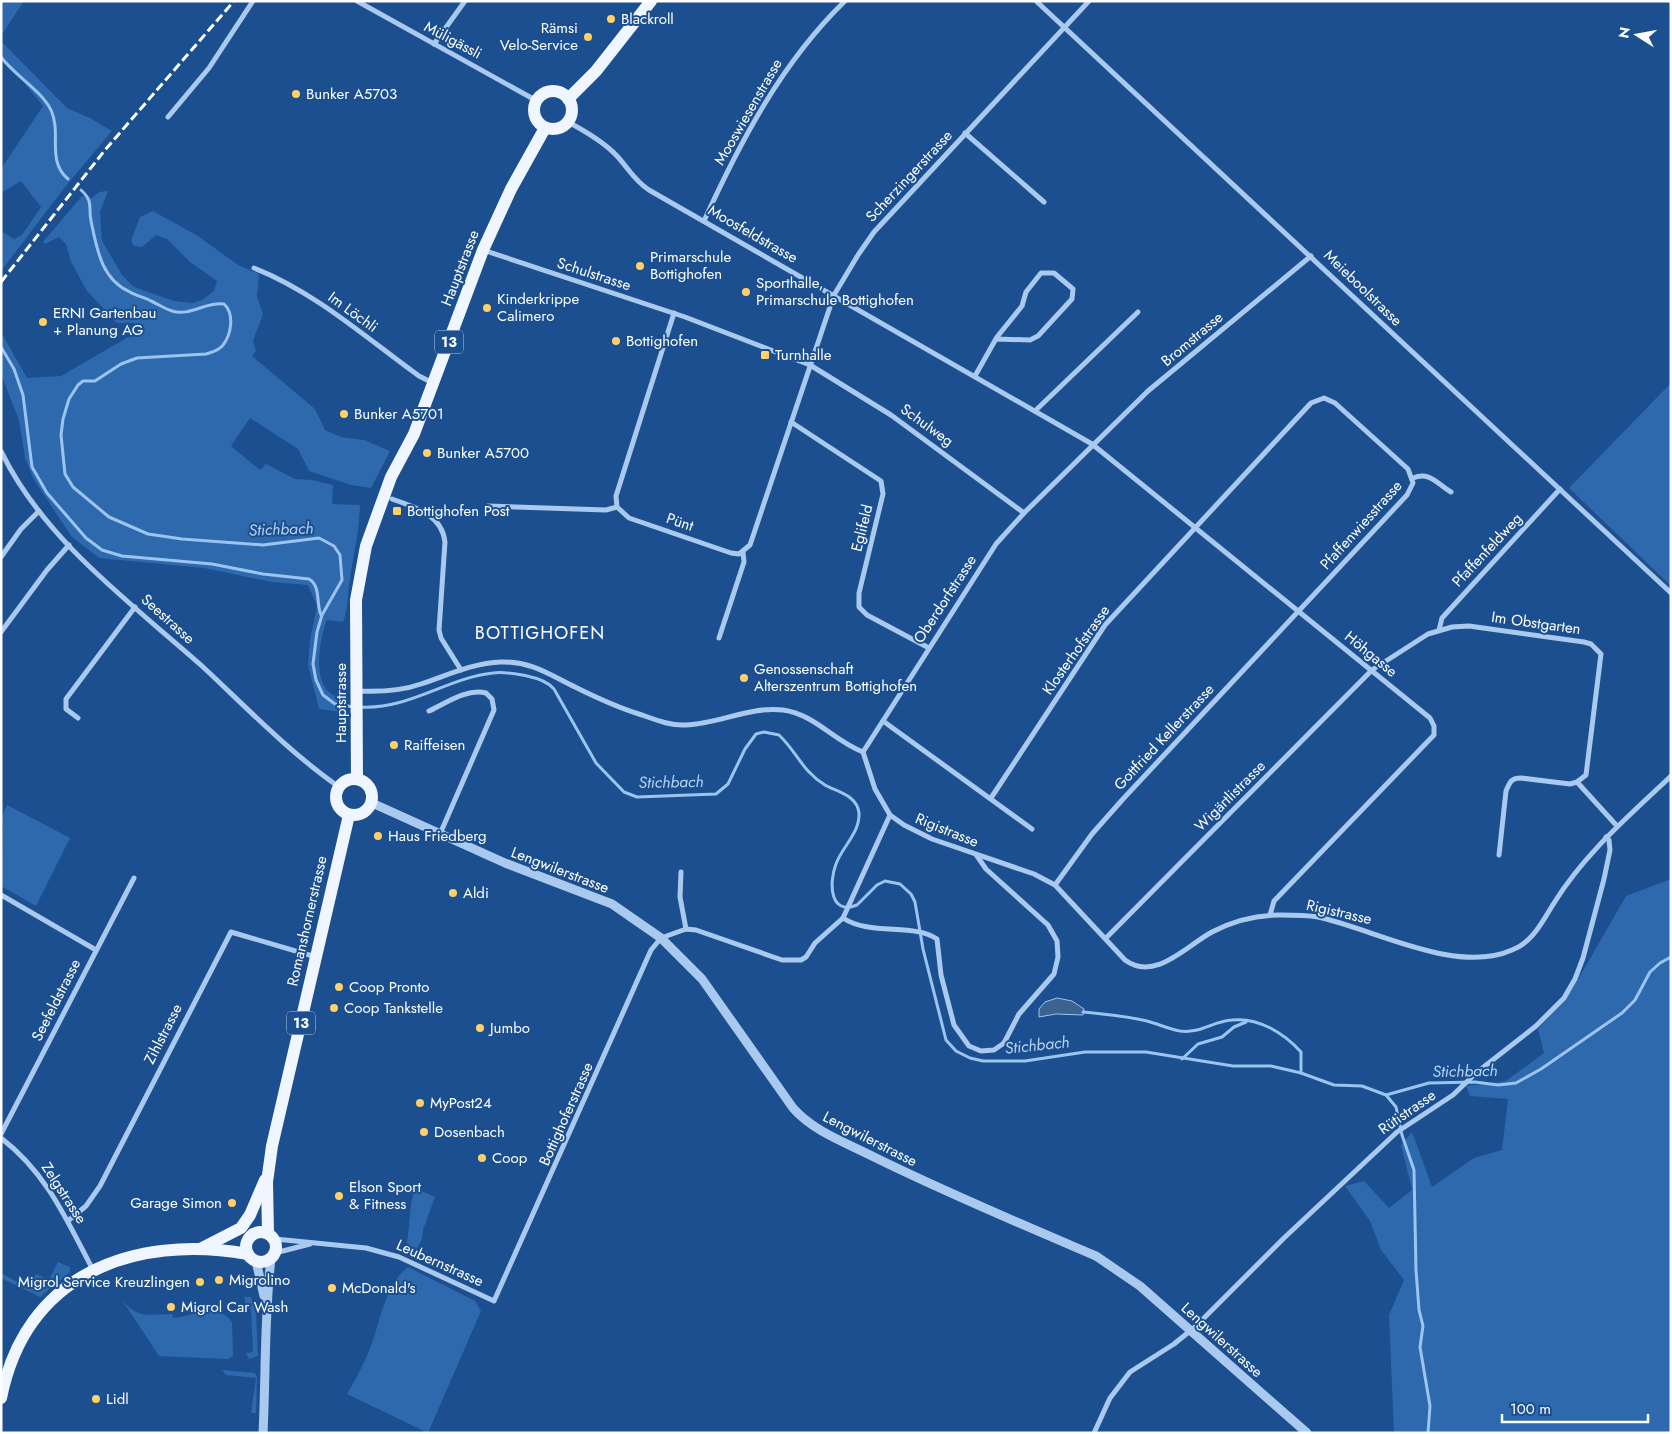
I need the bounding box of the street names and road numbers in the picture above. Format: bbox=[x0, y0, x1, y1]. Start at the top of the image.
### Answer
street label: Müligässli bbox=[420, 16, 486, 64]
street label: Mooswiesenstrasse bbox=[709, 54, 788, 169]
street label: Scherzingerstrasse bbox=[861, 125, 958, 227]
street label: Moosfeldstrasse bbox=[704, 199, 802, 269]
street label: Hauptstrasse bbox=[435, 227, 485, 309]
street label: Meieboolstrasse bbox=[1319, 245, 1407, 331]
street label: Schulstrasse bbox=[554, 252, 634, 296]
street label: Im Löchli bbox=[323, 286, 383, 338]
street label: Bromstrasse bbox=[1156, 306, 1228, 372]
road number: 13 bbox=[435, 331, 463, 354]
street label: Schulweg bbox=[896, 398, 958, 452]
street label: Pfaffenwiesstrasse bbox=[1315, 475, 1407, 575]
street label: Eglifeld bbox=[845, 502, 879, 554]
street label: Pünt bbox=[663, 507, 697, 537]
street label: Pfaffenfeldweg bbox=[1447, 508, 1527, 592]
street label: Oberdorfstrasse bbox=[908, 550, 982, 647]
street label: Seestrasse bbox=[136, 589, 200, 649]
street label: Klosterhofstrasse bbox=[1037, 601, 1115, 699]
street label: Im Obstgarten bbox=[1490, 606, 1582, 640]
street label: Höhgasse bbox=[1340, 626, 1402, 682]
street label: Hauptstrasse bbox=[330, 663, 352, 743]
street label: Gottfried Kellerstrasse bbox=[1109, 679, 1219, 795]
street label: Wigärtlistrasse bbox=[1190, 755, 1271, 836]
street label: Rigistrasse bbox=[912, 807, 982, 853]
street label: Lengwilerstrasse bbox=[508, 841, 612, 899]
street label: Romanshornerstrasse bbox=[281, 853, 333, 988]
street label: Rigistrasse bbox=[1304, 894, 1374, 930]
street label: Seefeldstrasse bbox=[26, 955, 86, 1045]
street label: Zihlstrasse bbox=[138, 1000, 188, 1068]
road number: 13 bbox=[287, 1011, 315, 1034]
street label: Bottighoferstrasse bbox=[533, 1058, 599, 1169]
street label: Rütistrasse bbox=[1374, 1084, 1440, 1140]
street label: Lengwilerstrasse bbox=[819, 1106, 921, 1172]
street label: Zelgstrasse bbox=[36, 1158, 92, 1228]
street label: Leubernstrasse bbox=[393, 1234, 487, 1292]
street label: Lengwilerstrasse bbox=[1176, 1297, 1268, 1383]

